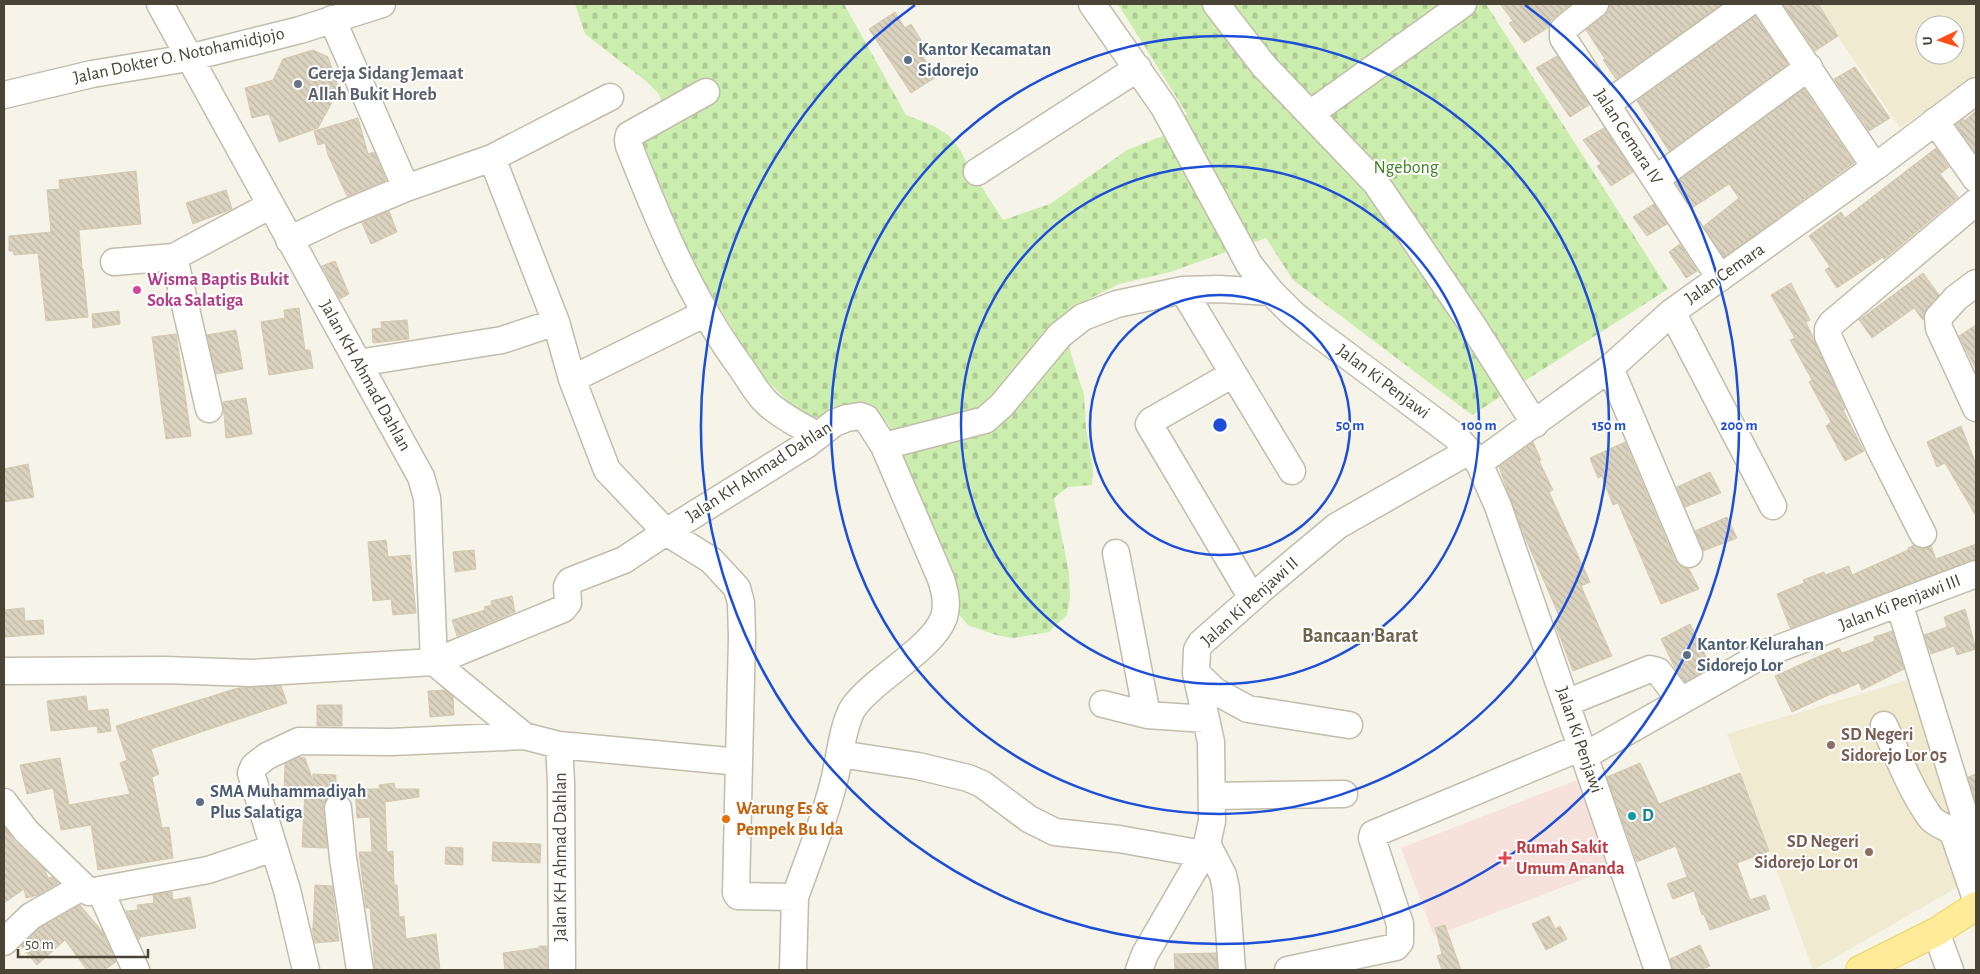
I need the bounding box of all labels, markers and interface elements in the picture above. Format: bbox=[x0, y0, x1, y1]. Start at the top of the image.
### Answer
north arrow bbox=[1915, 15, 1965, 65]
street label: Jalan Dokter O. Notohamidjojo bbox=[72, 25, 286, 87]
text: U bbox=[1921, 36, 1935, 46]
place label: Kantor Kecamatan Sidorejo bbox=[918, 41, 1051, 80]
marker: Kantor Kecamatan Sidorejo bbox=[902, 54, 914, 66]
place label: Gereja Sidang Jemaat Allah Bukit Horeb bbox=[308, 65, 463, 104]
marker: Gereja Sidang Jemaat Allah Bukit Horeb bbox=[292, 78, 304, 90]
street label: Jalan Cemara IV bbox=[1591, 86, 1666, 189]
park label: Ngebong bbox=[1374, 159, 1439, 177]
street label: Jalan Cemara bbox=[1682, 240, 1768, 308]
place label: Wisma Baptis Bukit Soka Salatiga bbox=[147, 271, 289, 310]
marker: Wisma Baptis Bukit Soka Salatiga bbox=[131, 284, 143, 296]
street label: Jalan KH Ahmad Dahlan bbox=[316, 298, 414, 454]
street label: Jalan Ki Penjawi bbox=[1333, 341, 1433, 423]
centre of rings bbox=[1211, 416, 1229, 434]
street label: Jalan KH Ahmad Dahlan bbox=[683, 418, 835, 526]
text: 50 m bbox=[1336, 418, 1364, 433]
text: 100 m bbox=[1461, 418, 1497, 433]
text: 150 m bbox=[1592, 418, 1626, 433]
text: 200 m bbox=[1720, 418, 1758, 433]
street label: Jalan Ki Penjawi II bbox=[1198, 554, 1302, 650]
street label: Jalan Ki Penjawi III bbox=[1837, 572, 1963, 634]
district label: Bancaan Barat bbox=[1302, 626, 1418, 646]
place label: Kantor Kelurahan Sidorejo Lor bbox=[1697, 636, 1824, 675]
marker: Kantor Kelurahan Sidorejo Lor bbox=[1681, 649, 1693, 661]
street label: Jalan Ki Penjawi bbox=[1552, 685, 1606, 795]
place label: SD Negeri Sidorejo Lor 05 bbox=[1841, 726, 1947, 765]
marker: SD Negeri Sidorejo Lor 05 bbox=[1825, 739, 1837, 751]
street label: Jalan KH Ahmad Dahlan bbox=[552, 772, 570, 942]
place label: SMA Muhammadiyah Plus Salatiga bbox=[210, 783, 366, 822]
marker: SMA Muhammadiyah Plus Salatiga bbox=[194, 796, 206, 808]
place label: Warung Es & Pempek Bu Ida bbox=[736, 800, 844, 839]
place label: D bbox=[1642, 807, 1654, 825]
marker: D bbox=[1626, 810, 1638, 822]
marker: Warung Es & Pempek Bu Ida bbox=[720, 813, 732, 825]
place label: SD Negeri Sidorejo Lor 01 bbox=[1754, 833, 1859, 872]
place label: Rumah Sakit Umum Ananda bbox=[1516, 839, 1625, 878]
marker: SD Negeri Sidorejo Lor 01 bbox=[1863, 846, 1875, 858]
marker: Rumah Sakit Umum Ananda bbox=[1498, 851, 1512, 865]
scale bar bbox=[18, 926, 148, 958]
text: 50 m bbox=[25, 937, 54, 952]

